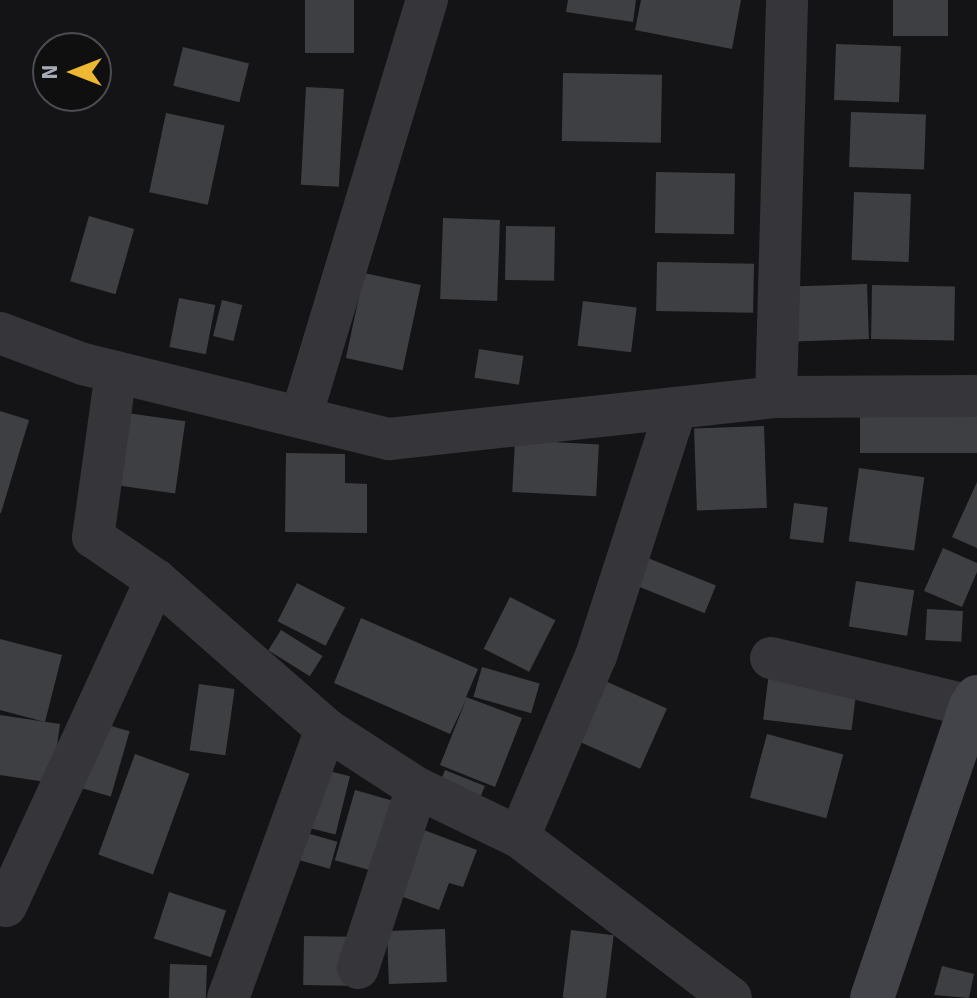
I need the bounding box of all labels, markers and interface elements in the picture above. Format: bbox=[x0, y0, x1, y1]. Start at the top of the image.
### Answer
north arrow bbox=[32, 32, 112, 112]
text: N bbox=[36, 64, 63, 80]

